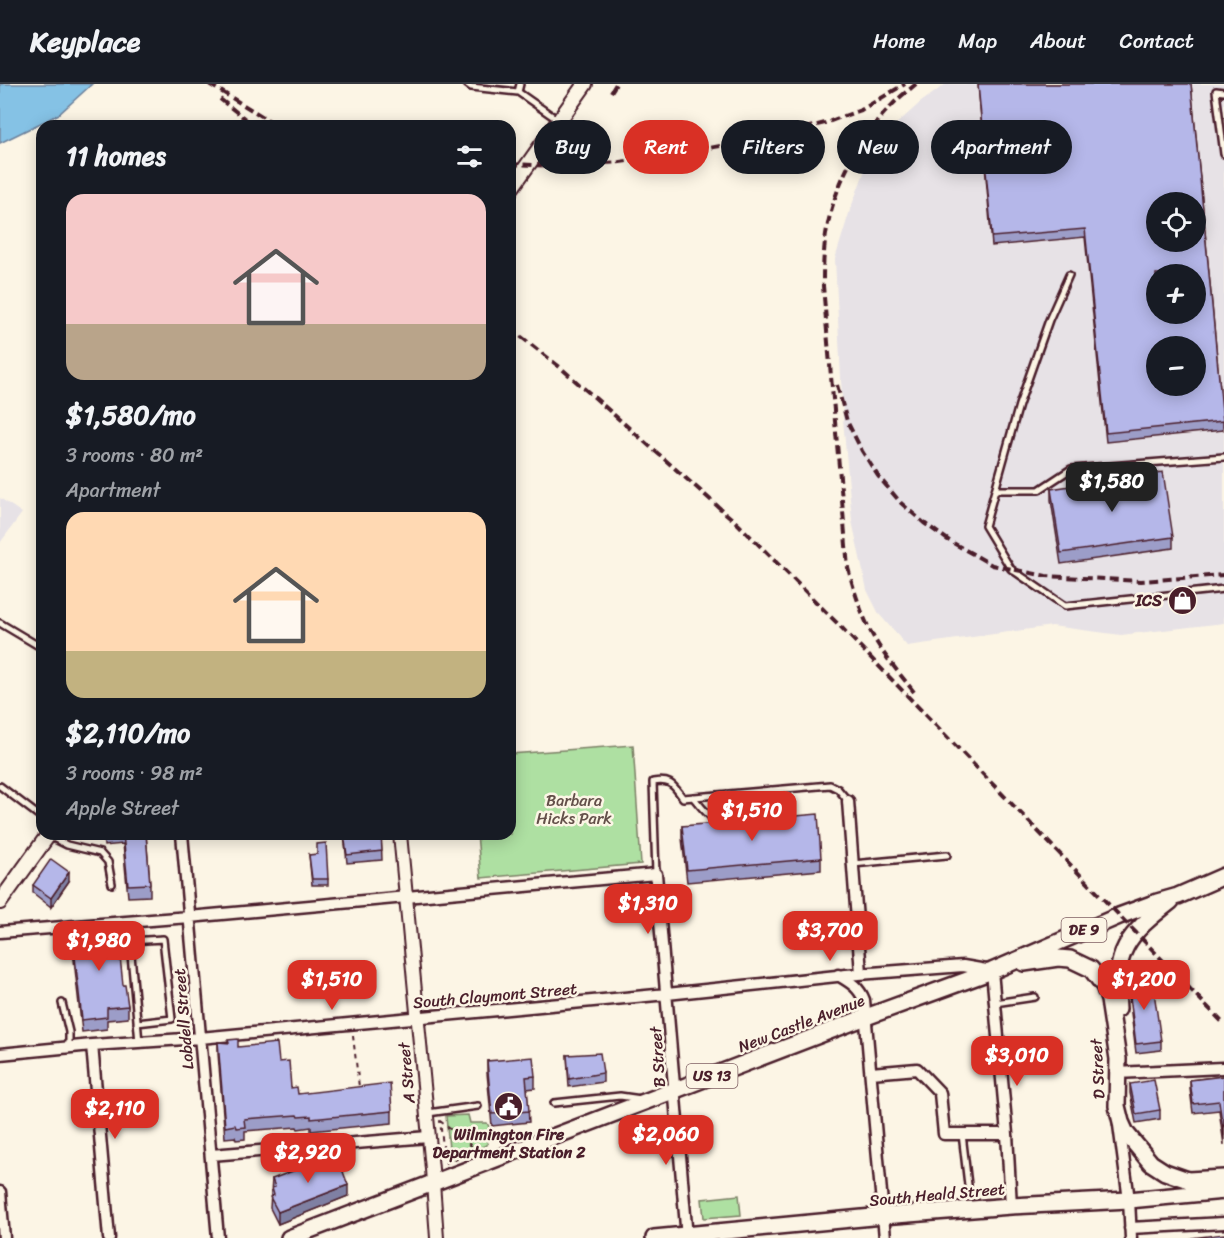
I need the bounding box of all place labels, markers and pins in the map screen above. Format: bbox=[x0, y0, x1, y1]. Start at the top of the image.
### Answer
pin: $1,580 bbox=[1063, 462, 1161, 513]
shop icon: ICS bbox=[1167, 584, 1199, 616]
place label: ICS bbox=[1135, 586, 1162, 615]
pin: $1,510 bbox=[703, 791, 801, 842]
pin: $1,310 bbox=[599, 884, 697, 935]
pin: $3,700 bbox=[781, 911, 879, 962]
pin: $1,980 bbox=[50, 921, 148, 972]
pin: $1,510 bbox=[283, 960, 381, 1011]
pin: $1,200 bbox=[1095, 960, 1193, 1011]
pin: $3,010 bbox=[968, 1036, 1066, 1087]
pin: $2,110 bbox=[66, 1089, 164, 1140]
public building icon: Wilmington Fire Department Station 2 bbox=[493, 1090, 525, 1122]
pin: $2,060 bbox=[617, 1115, 715, 1166]
place label: Wilmington Fire Department Station 2 bbox=[433, 1120, 586, 1167]
pin: $2,920 bbox=[259, 1133, 357, 1184]

